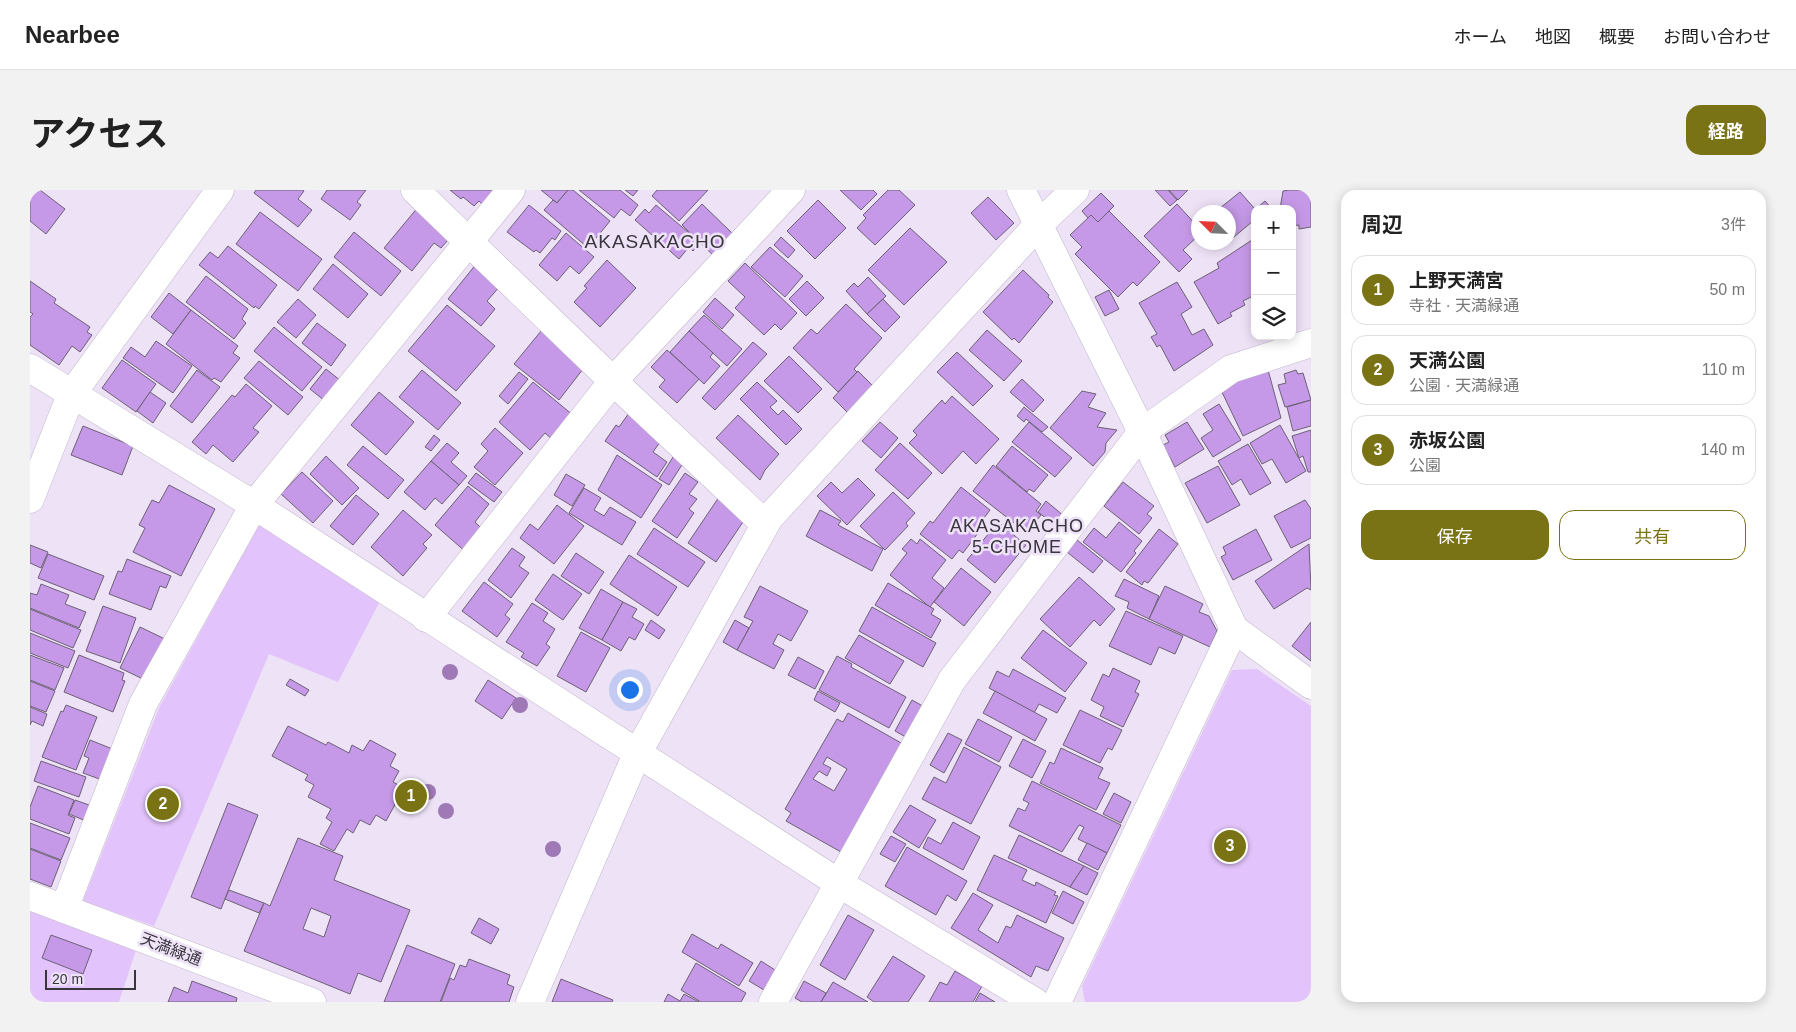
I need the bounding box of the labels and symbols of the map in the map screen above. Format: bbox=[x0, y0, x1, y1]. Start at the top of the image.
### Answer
north arrow bbox=[1191, 205, 1236, 250]
district label: AKASAKACHO bbox=[585, 231, 725, 252]
district label: AKASAKACHO 5-CHOME bbox=[950, 516, 1084, 557]
your location bbox=[617, 677, 643, 703]
pin: 1 bbox=[395, 777, 427, 815]
pin: 2 bbox=[147, 785, 179, 823]
pin: 3 bbox=[1214, 827, 1246, 865]
street label: 天満緑通 bbox=[138, 930, 204, 968]
scale bar bbox=[45, 967, 136, 990]

